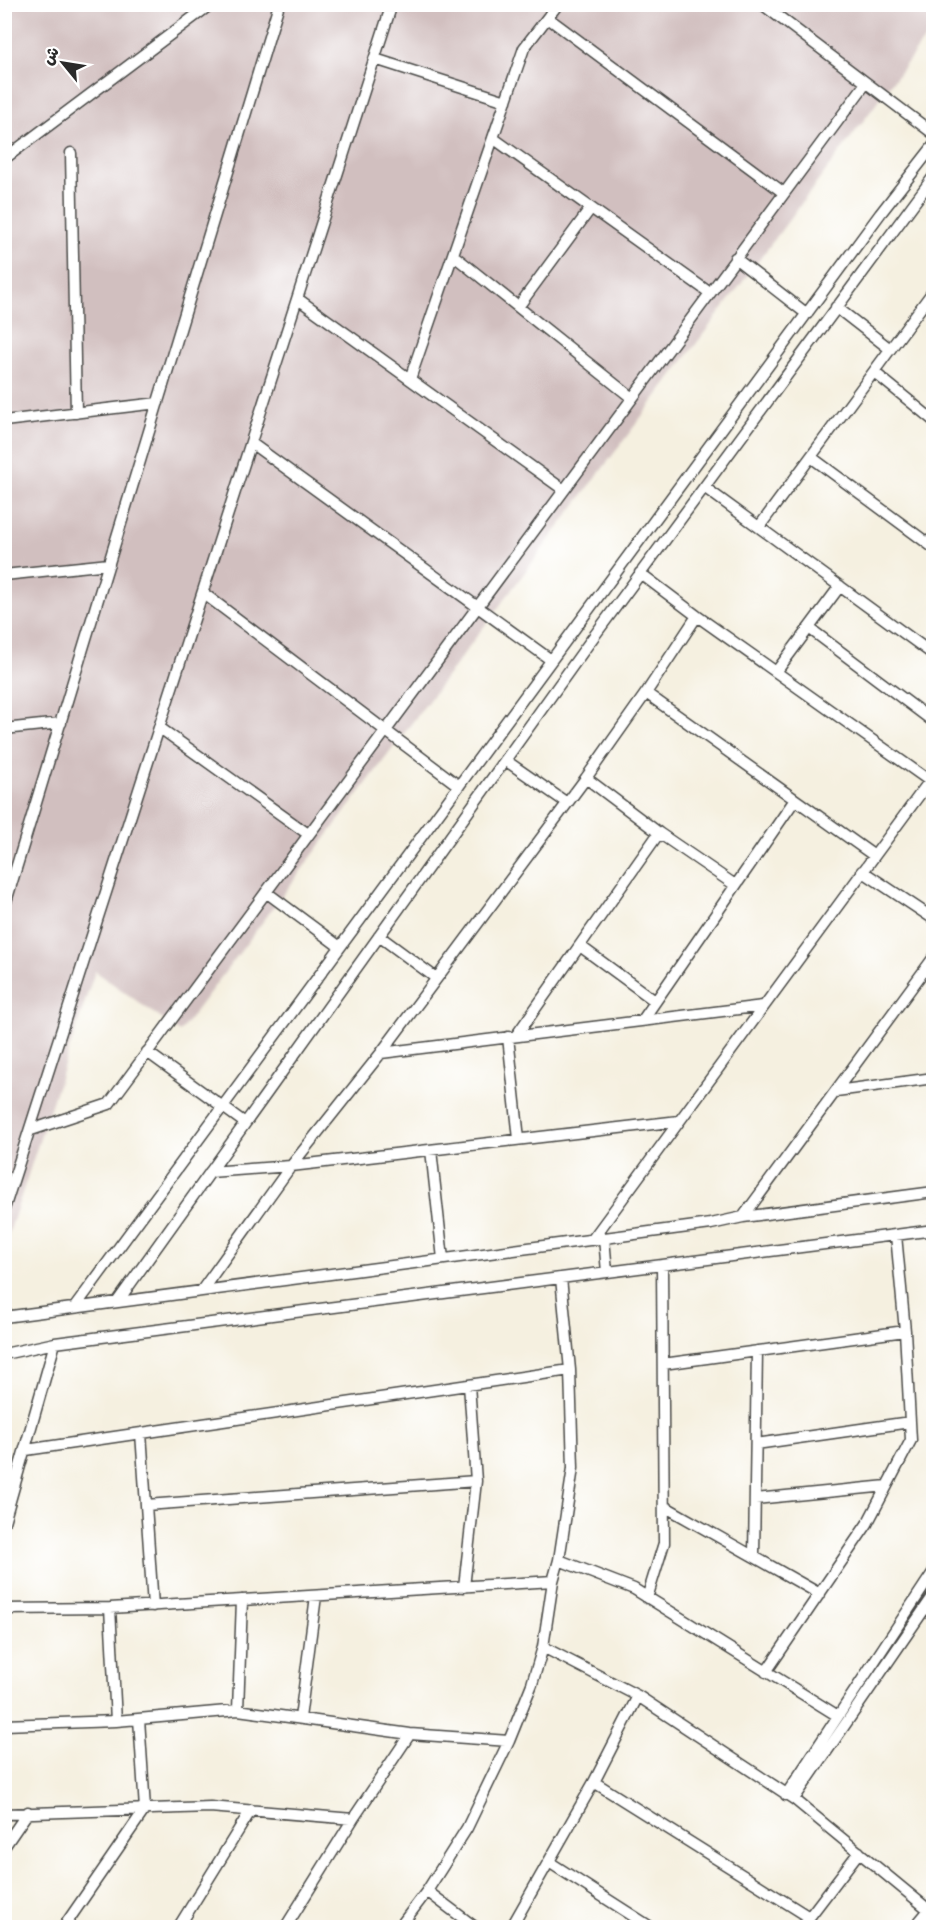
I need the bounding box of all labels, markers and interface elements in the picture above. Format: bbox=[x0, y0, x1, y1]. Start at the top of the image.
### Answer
north arrow bbox=[33, 33, 93, 93]
text: ش bbox=[38, 43, 63, 68]

